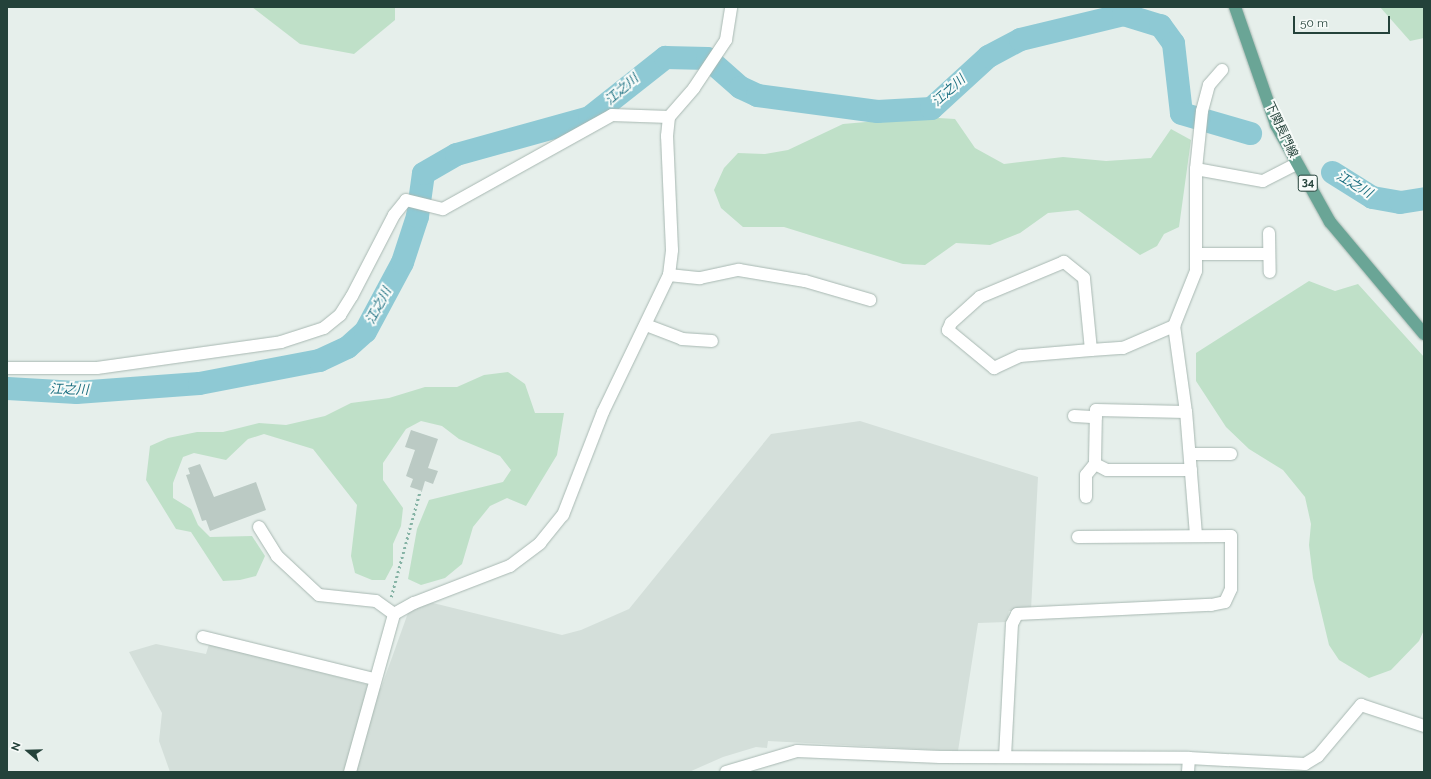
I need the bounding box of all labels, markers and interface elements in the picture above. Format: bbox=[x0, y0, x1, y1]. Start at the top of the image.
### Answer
scale bar bbox=[1295, 8, 1392, 34]
text: 50 m bbox=[1300, 16, 1328, 30]
water label: 江之川 bbox=[602, 71, 642, 109]
water label: 江之川 bbox=[929, 72, 969, 110]
street label: 下関長門線 bbox=[1262, 100, 1300, 160]
water label: 江之川 bbox=[1333, 168, 1375, 202]
road number: 34 bbox=[1297, 174, 1319, 192]
water label: 江之川 bbox=[363, 285, 395, 327]
water label: 江之川 bbox=[49, 382, 89, 398]
north arrow bbox=[8, 731, 48, 771]
text: N bbox=[9, 741, 24, 753]

